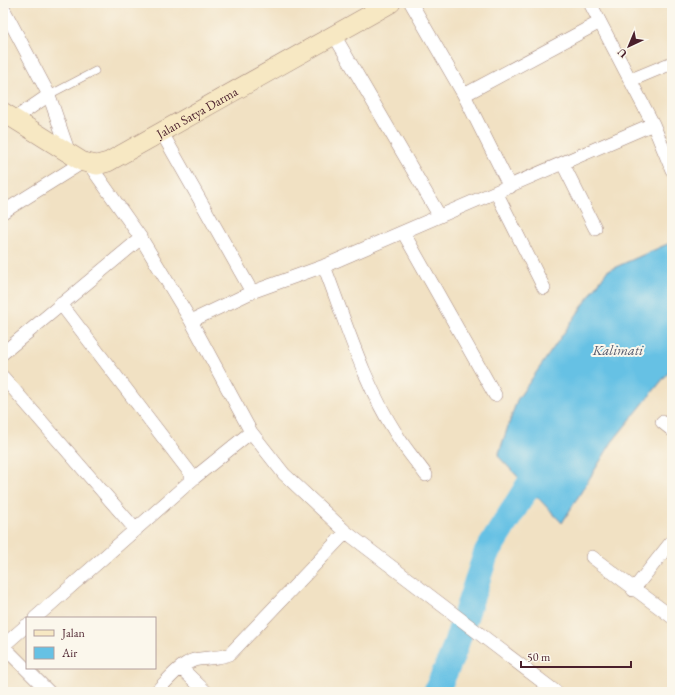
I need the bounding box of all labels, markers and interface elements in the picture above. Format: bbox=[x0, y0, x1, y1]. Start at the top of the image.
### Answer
north arrow bbox=[609, 26, 649, 66]
text: U bbox=[614, 45, 630, 61]
street label: Jalan Satya Darma bbox=[152, 82, 241, 142]
water label: Kalimati bbox=[592, 341, 644, 359]
legend bbox=[26, 617, 156, 669]
text: Jalan bbox=[61, 625, 86, 641]
scale bar bbox=[521, 643, 631, 669]
text: Air bbox=[61, 645, 77, 661]
text: 50 m bbox=[527, 649, 551, 665]

